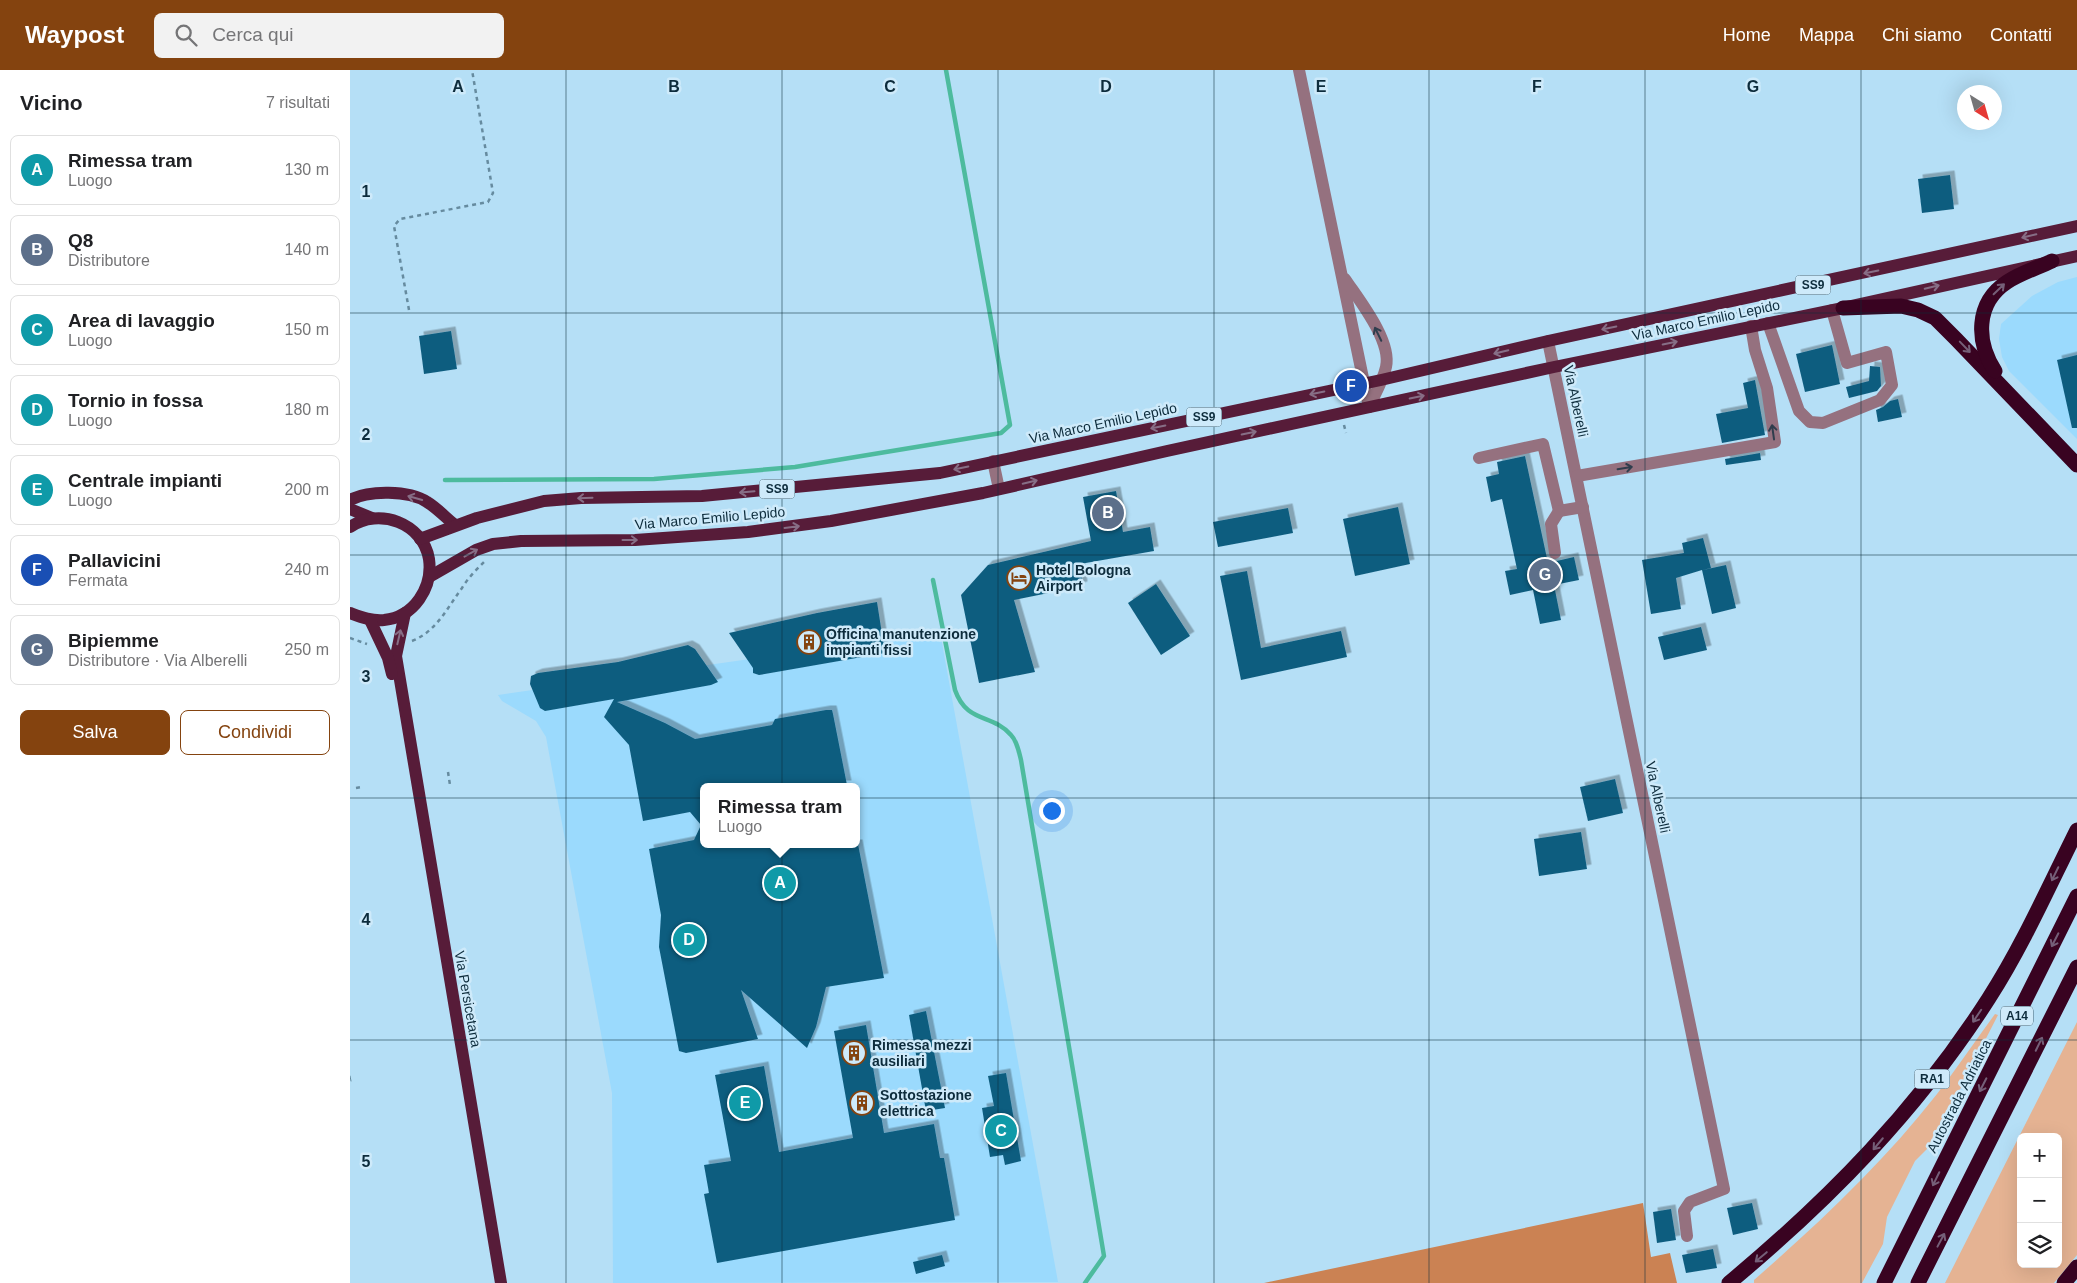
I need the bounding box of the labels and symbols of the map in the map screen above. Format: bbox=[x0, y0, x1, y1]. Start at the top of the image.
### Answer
text: A bbox=[452, 78, 464, 95]
text: B bbox=[668, 78, 680, 95]
text: C bbox=[884, 78, 896, 95]
text: D bbox=[1100, 78, 1112, 95]
text: E bbox=[1316, 78, 1327, 95]
text: F bbox=[1532, 78, 1542, 95]
text: G bbox=[1747, 78, 1759, 95]
north arrow bbox=[1957, 85, 2002, 130]
text: 1 bbox=[362, 183, 371, 200]
one-way arrow bbox=[2022, 232, 2038, 241]
one-way arrow bbox=[1863, 268, 1879, 277]
road number: SS9 bbox=[1796, 276, 1830, 294]
one-way arrow bbox=[1924, 282, 1940, 292]
one-way arrow bbox=[1993, 283, 2005, 295]
street label: Via Marco Emilio Lepido bbox=[1631, 296, 1782, 343]
one-way arrow bbox=[1602, 324, 1618, 333]
one-way arrow bbox=[1373, 327, 1383, 342]
one-way arrow bbox=[1662, 337, 1678, 347]
one-way arrow bbox=[1959, 341, 1971, 354]
one-way arrow bbox=[1493, 348, 1509, 357]
street label: Via Alberelli bbox=[1561, 364, 1591, 438]
pin: F bbox=[1335, 367, 1367, 405]
one-way arrow bbox=[1310, 389, 1326, 398]
one-way arrow bbox=[1408, 392, 1424, 401]
street label: Via Marco Emilio Lepido bbox=[1028, 399, 1179, 446]
road number: SS9 bbox=[1186, 408, 1222, 427]
one-way arrow bbox=[1151, 423, 1167, 432]
one-way arrow bbox=[1768, 424, 1778, 440]
text: 2 bbox=[362, 426, 371, 443]
one-way arrow bbox=[1240, 428, 1256, 438]
one-way arrow bbox=[1616, 463, 1632, 473]
one-way arrow bbox=[953, 464, 969, 474]
one-way arrow bbox=[1022, 477, 1038, 486]
road number: SS9 bbox=[760, 479, 794, 498]
one-way arrow bbox=[739, 487, 755, 497]
one-way arrow bbox=[408, 492, 424, 502]
one-way arrow bbox=[577, 494, 593, 503]
pin: B bbox=[1092, 494, 1124, 532]
street label: Via Marco Emilio Lepido bbox=[634, 503, 786, 533]
one-way arrow bbox=[783, 522, 799, 532]
one-way arrow bbox=[621, 535, 637, 545]
one-way arrow bbox=[464, 548, 478, 558]
pin: G bbox=[1529, 556, 1561, 594]
place label: Hotel Bologna Airport bbox=[1036, 562, 1131, 594]
hotel icon: Hotel Bologna Airport bbox=[1006, 565, 1032, 591]
place label: Officina manutenzione impianti fissi bbox=[826, 626, 976, 658]
one-way arrow bbox=[395, 629, 404, 645]
building icon: Officina manutenzione impianti fissi bbox=[796, 629, 822, 655]
text: 3 bbox=[362, 668, 371, 685]
street label: Via Alberelli bbox=[1643, 760, 1673, 834]
your location bbox=[1039, 798, 1065, 824]
pin: A bbox=[764, 864, 796, 902]
one-way arrow bbox=[2050, 866, 2059, 881]
text: 4 bbox=[362, 911, 371, 928]
pin: D bbox=[673, 921, 705, 959]
one-way arrow bbox=[2050, 932, 2059, 947]
street label: Via Persicetana bbox=[452, 949, 484, 1049]
road number: A14 bbox=[2001, 1006, 2033, 1026]
one-way arrow bbox=[1972, 1009, 1982, 1023]
street label: Autostrada Adriatica bbox=[1923, 1036, 1995, 1155]
place label: Rimessa mezzi ausiliari bbox=[872, 1037, 972, 1069]
one-way arrow bbox=[2034, 1037, 2044, 1052]
building icon: Rimessa mezzi ausiliari bbox=[841, 1040, 867, 1066]
road number: RA1 bbox=[1914, 1070, 1950, 1089]
one-way arrow bbox=[1978, 1077, 1987, 1092]
pin: E bbox=[729, 1084, 761, 1122]
place label: Sottostazione elettrica bbox=[880, 1087, 972, 1119]
building icon: Sottostazione elettrica bbox=[849, 1090, 875, 1116]
pin: C bbox=[985, 1112, 1017, 1150]
one-way arrow bbox=[1872, 1138, 1884, 1151]
text: 5 bbox=[362, 1153, 371, 1170]
one-way arrow bbox=[1931, 1171, 1940, 1186]
one-way arrow bbox=[1937, 1233, 1946, 1248]
one-way arrow bbox=[1755, 1251, 1768, 1262]

